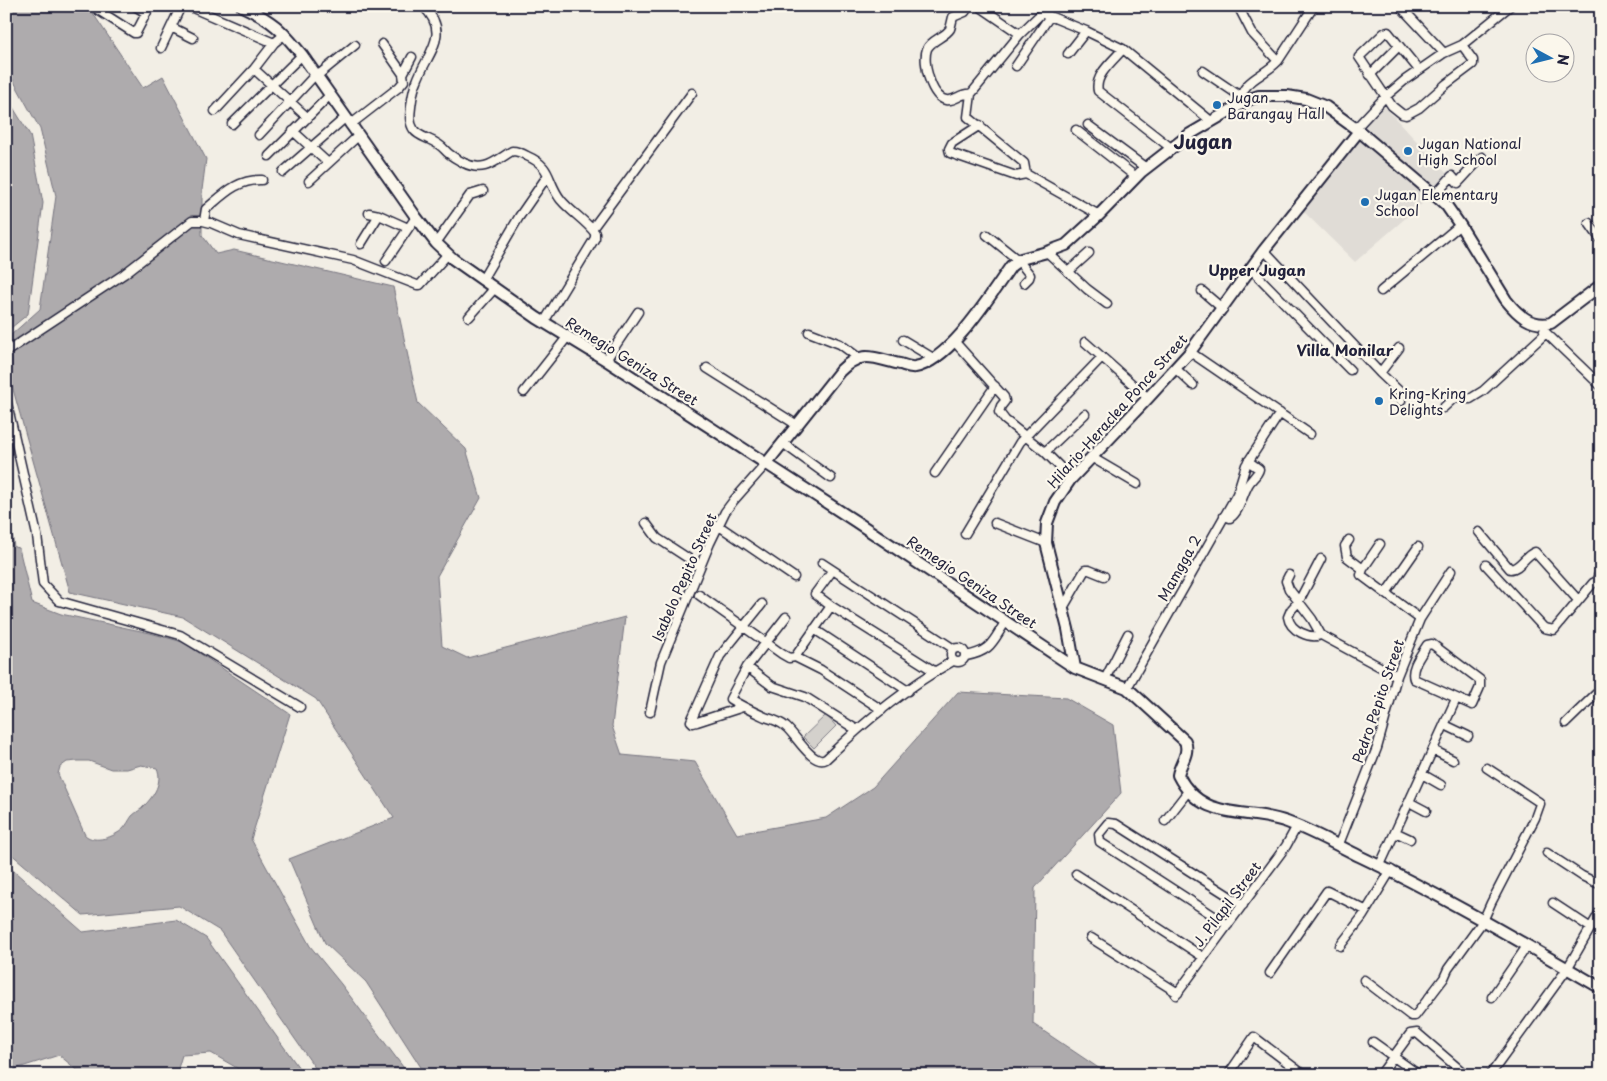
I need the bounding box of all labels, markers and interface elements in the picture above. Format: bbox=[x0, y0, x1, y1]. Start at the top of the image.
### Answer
north arrow bbox=[1524, 32, 1574, 82]
text: N bbox=[1552, 53, 1574, 66]
place label: Jugan Barangay Hall bbox=[1227, 87, 1325, 124]
marker: Jugan Barangay Hall bbox=[1211, 99, 1223, 111]
district label: Jugan bbox=[1173, 127, 1233, 155]
place label: Jugan National High School bbox=[1418, 133, 1522, 170]
marker: Jugan National High School bbox=[1402, 145, 1414, 157]
place label: Jugan Elementary School bbox=[1375, 184, 1498, 221]
marker: Jugan Elementary School bbox=[1359, 196, 1371, 208]
district label: Upper Jugan bbox=[1208, 258, 1306, 281]
street label: Remegio Geniza Street bbox=[562, 312, 703, 411]
street label: Hilario-Heraclea Ponce Street bbox=[1042, 329, 1192, 493]
district label: Villa Monilar bbox=[1297, 338, 1394, 361]
place label: Kring-Kring Delights bbox=[1389, 383, 1466, 420]
marker: Kring-Kring Delights bbox=[1373, 395, 1385, 407]
street label: Isabelo Pepito Street bbox=[646, 509, 722, 644]
street label: Remegio Geniza Street bbox=[903, 531, 1041, 634]
street label: Mamgga 2 bbox=[1152, 531, 1206, 605]
street label: Pedro Pepito Street bbox=[1347, 636, 1409, 766]
street label: J. Pilapil Street bbox=[1188, 857, 1266, 951]

